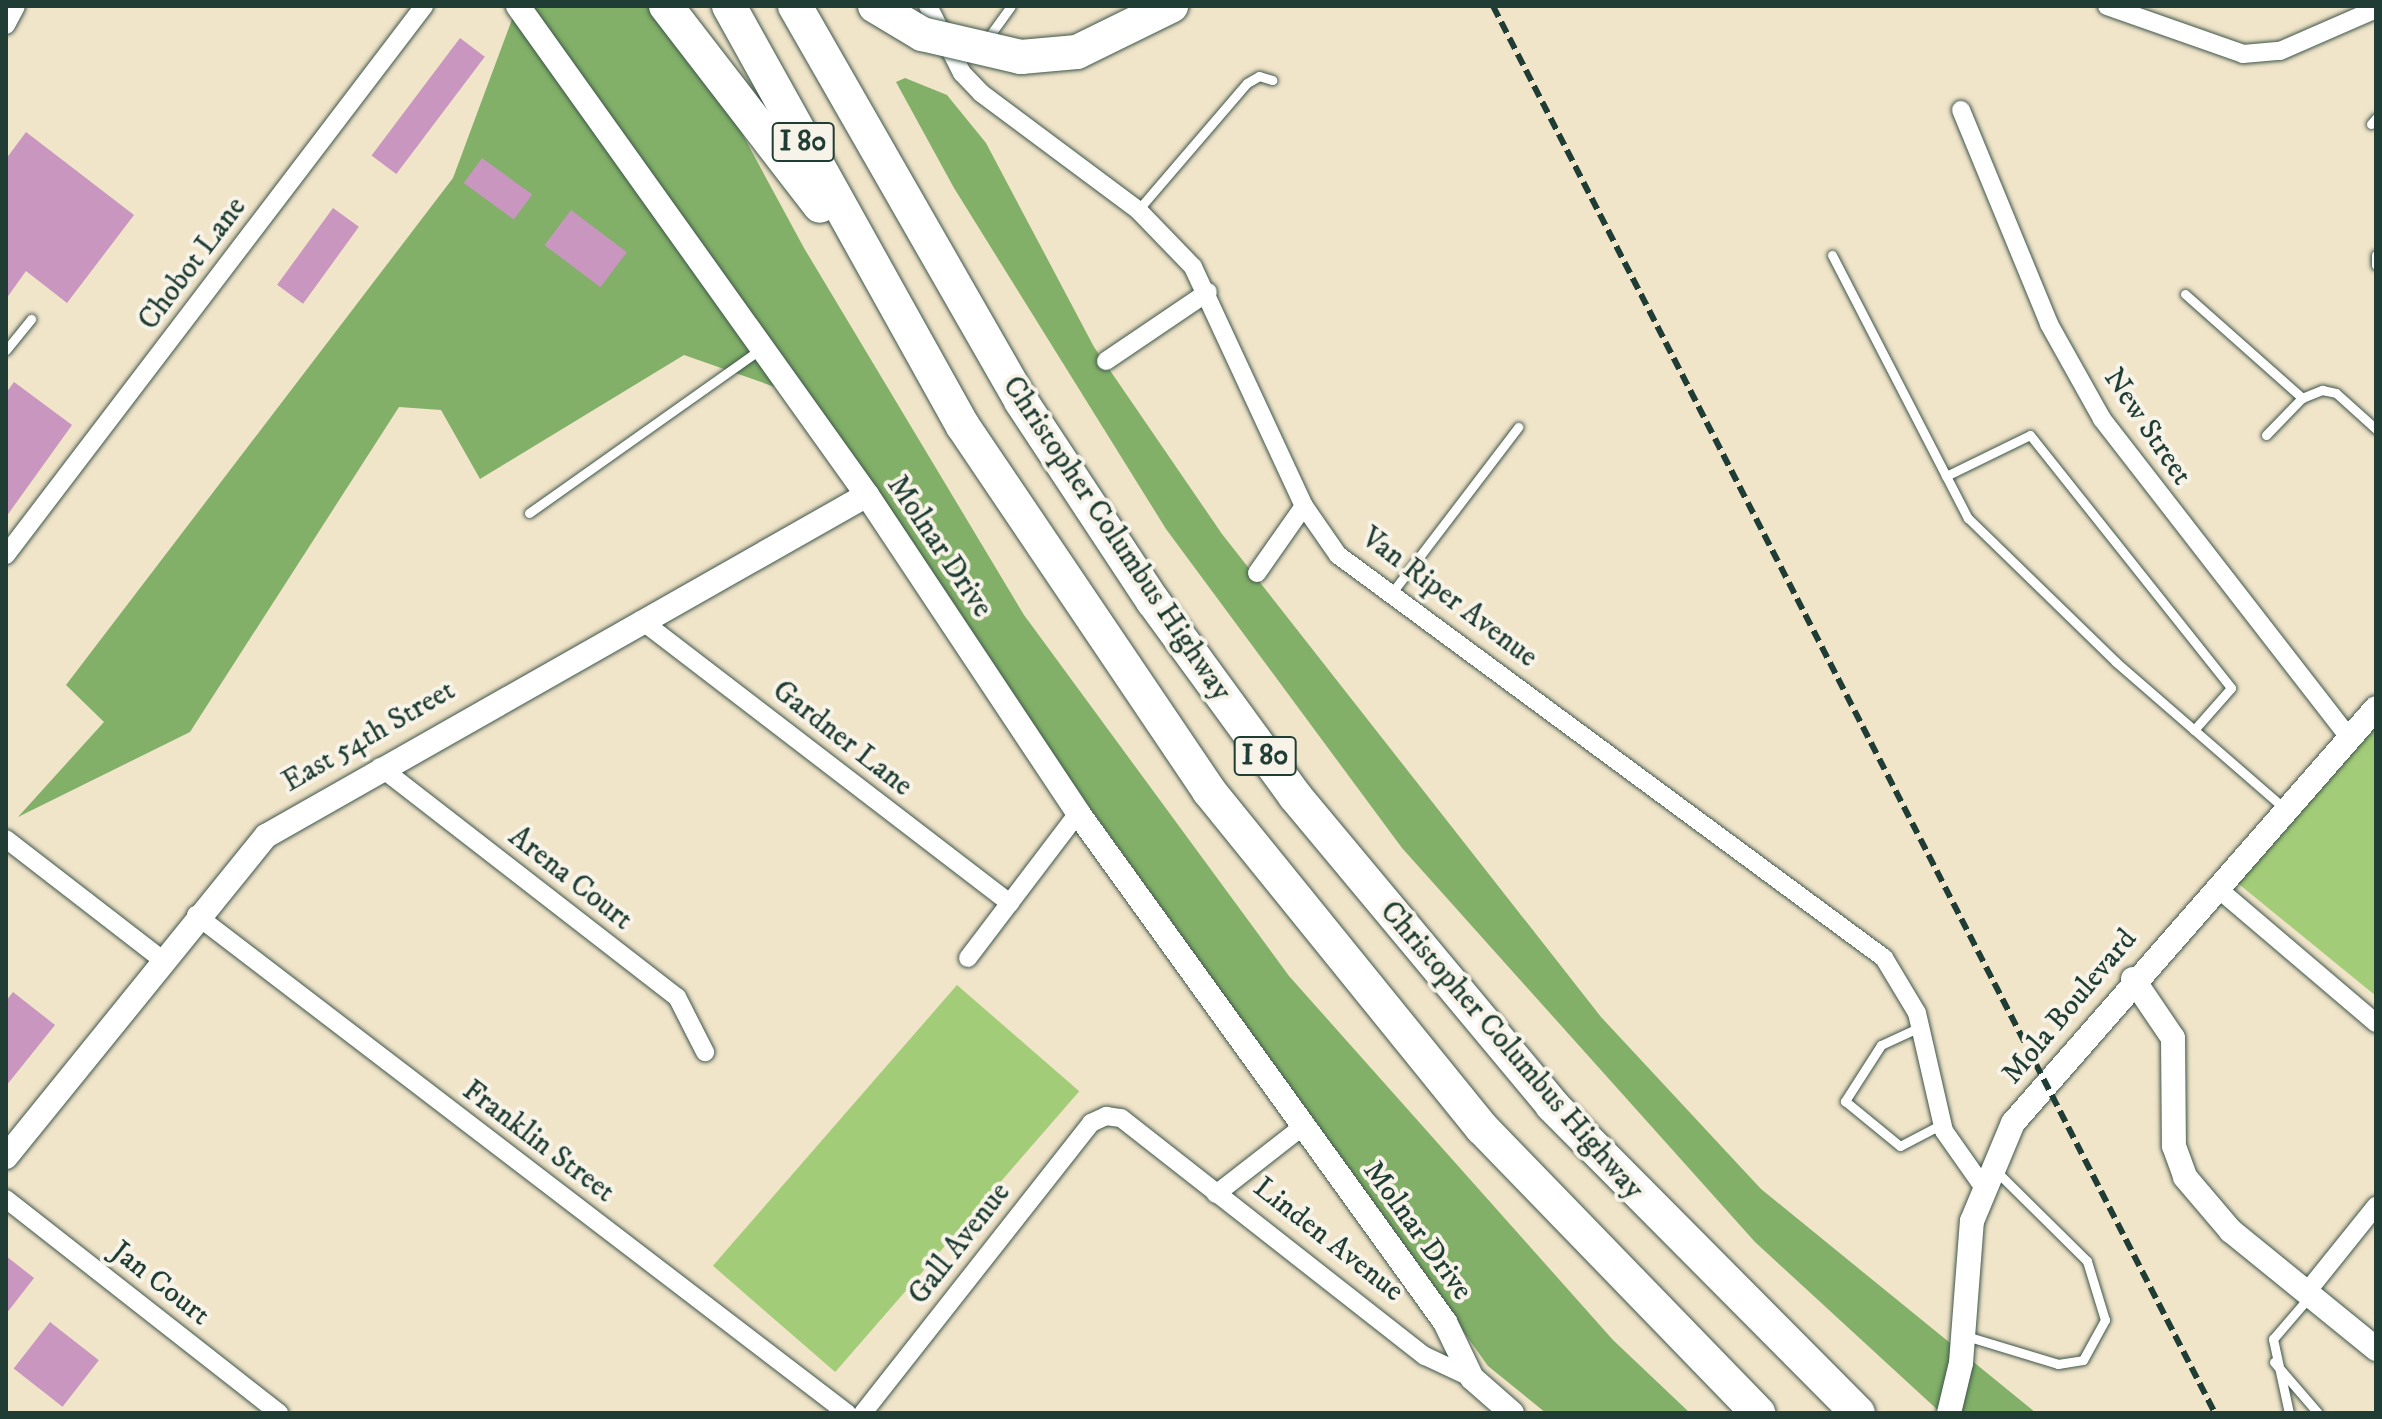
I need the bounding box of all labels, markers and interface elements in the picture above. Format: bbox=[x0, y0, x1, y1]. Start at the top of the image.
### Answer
road number: I 80 bbox=[771, 118, 835, 166]
street label: Chobot Lane bbox=[131, 190, 255, 338]
street label: New Street bbox=[2095, 362, 2199, 492]
street label: Christopher Columbus Highway bbox=[994, 370, 1238, 708]
street label: Molnar Drive bbox=[878, 469, 1000, 625]
street label: Van Riper Avenue bbox=[1354, 520, 1544, 676]
street label: East 54th Street bbox=[276, 673, 462, 801]
street label: Gardner Lane bbox=[765, 673, 919, 805]
road number: I 80 bbox=[1233, 732, 1297, 780]
street label: Arena Court bbox=[501, 819, 639, 939]
street label: Christopher Columbus Highway bbox=[1372, 894, 1650, 1208]
street label: Mola Boulevard bbox=[1995, 922, 2145, 1092]
street label: Franklin Street bbox=[455, 1073, 621, 1211]
street label: Molnar Drive bbox=[1354, 1154, 1480, 1308]
street label: Linden Avenue bbox=[1246, 1170, 1410, 1310]
street label: Gall Avenue bbox=[901, 1176, 1019, 1312]
street label: Jan Court bbox=[103, 1234, 217, 1334]

